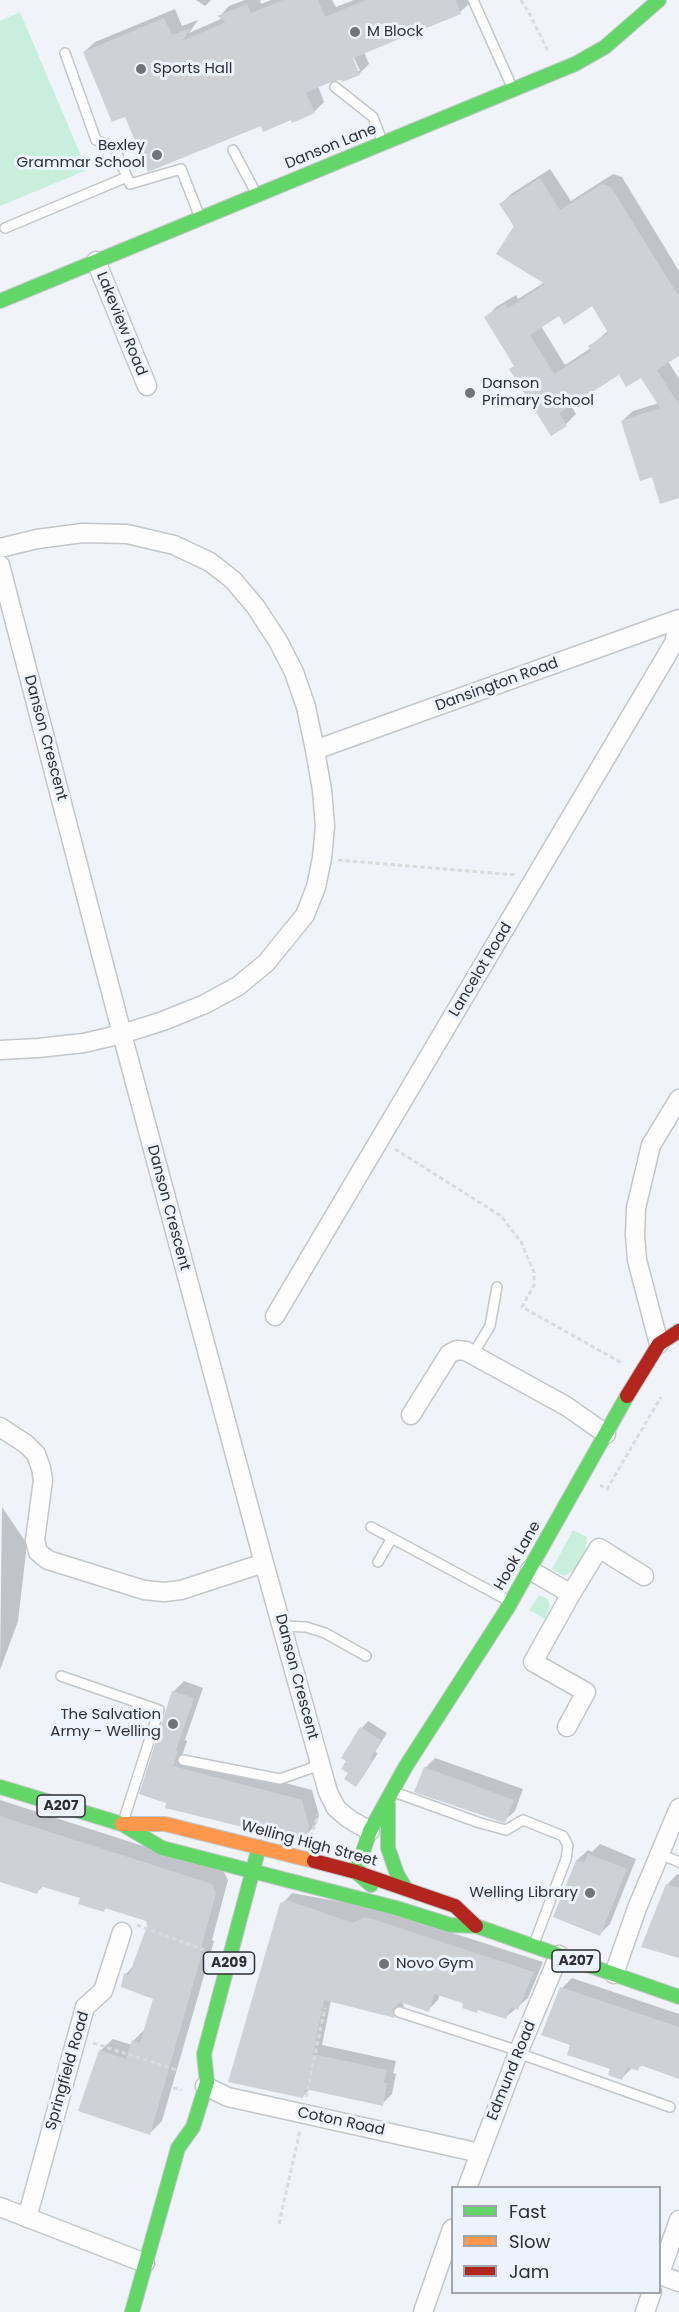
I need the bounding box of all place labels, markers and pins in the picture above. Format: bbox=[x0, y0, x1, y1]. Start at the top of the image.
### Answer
place label: M Block bbox=[367, 23, 423, 41]
marker: M Block bbox=[348, 25, 362, 39]
place label: Sports Hall bbox=[153, 60, 232, 78]
marker: Sports Hall bbox=[134, 62, 148, 76]
place label: Bexley Grammar School bbox=[17, 137, 145, 172]
marker: Bexley Grammar School bbox=[150, 148, 164, 162]
place label: Danson Primary School bbox=[482, 375, 594, 410]
marker: Danson Primary School bbox=[463, 386, 477, 400]
place label: The Salvation Army - Welling bbox=[50, 1706, 161, 1741]
marker: The Salvation Army - Welling bbox=[166, 1717, 180, 1731]
place label: Welling Library bbox=[469, 1884, 578, 1902]
marker: Welling Library bbox=[583, 1886, 597, 1900]
place label: Novo Gym bbox=[396, 1955, 474, 1973]
marker: Novo Gym bbox=[377, 1957, 391, 1971]

